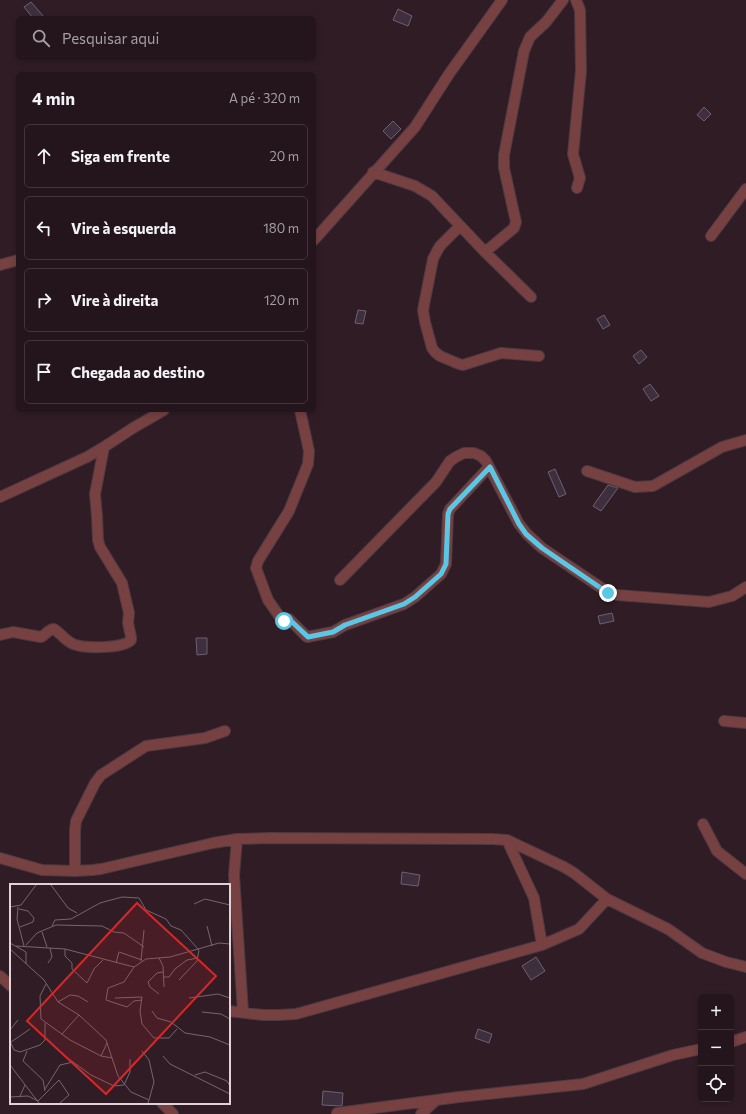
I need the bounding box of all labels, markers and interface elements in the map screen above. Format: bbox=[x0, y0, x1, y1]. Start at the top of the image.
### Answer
search box bbox=[16, 16, 316, 60]
icon: search bbox=[30, 27, 52, 49]
text: Pesquisar aqui bbox=[62, 29, 159, 47]
text: 4 min bbox=[32, 88, 75, 109]
text: A pé · 320 m bbox=[229, 90, 300, 106]
icon: ahead bbox=[33, 145, 55, 167]
text: Siga em frente bbox=[71, 147, 170, 165]
text: 20 m bbox=[270, 148, 299, 164]
icon: left bbox=[33, 217, 55, 239]
text: Vire à esquerda bbox=[71, 219, 176, 237]
text: 180 m bbox=[263, 220, 299, 236]
icon: right bbox=[33, 289, 55, 311]
text: Vire à direita bbox=[71, 291, 159, 309]
text: 120 m bbox=[264, 292, 299, 308]
icon: arrive bbox=[33, 361, 55, 383]
text: Chegada ao destino bbox=[71, 363, 205, 381]
route end bbox=[599, 584, 617, 602]
route start bbox=[275, 612, 293, 630]
inset map bbox=[10, 884, 230, 1104]
map controls bbox=[698, 994, 734, 1102]
button: + bbox=[698, 994, 734, 1030]
button: − bbox=[698, 1030, 734, 1066]
button: locate bbox=[698, 1066, 734, 1102]

